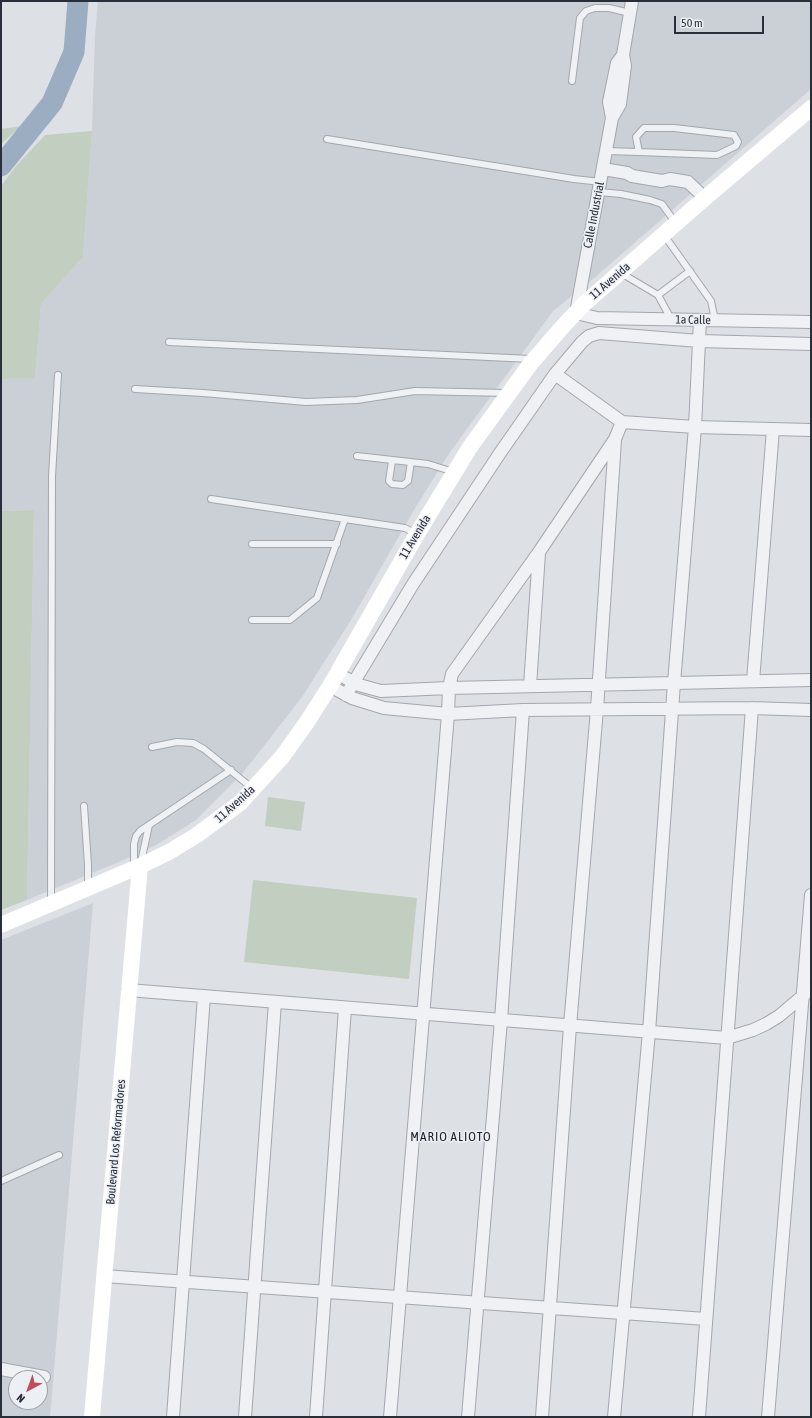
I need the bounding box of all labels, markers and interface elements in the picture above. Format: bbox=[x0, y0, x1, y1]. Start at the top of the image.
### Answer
scale bar bbox=[676, 8, 766, 34]
text: 50 m bbox=[681, 16, 703, 30]
street label: Calle Industrial bbox=[580, 181, 608, 249]
street label: 11 Avenida bbox=[587, 260, 633, 302]
street label: 1a Calle bbox=[675, 312, 711, 328]
street label: 11 Avenida bbox=[396, 512, 434, 562]
street label: 11 Avenida bbox=[212, 782, 258, 826]
street label: Boulevard Los Reformadores bbox=[103, 1079, 129, 1205]
district label: MARIO ALIOTO bbox=[410, 1129, 492, 1145]
north arrow bbox=[8, 1370, 48, 1410]
text: N bbox=[14, 1392, 27, 1405]

